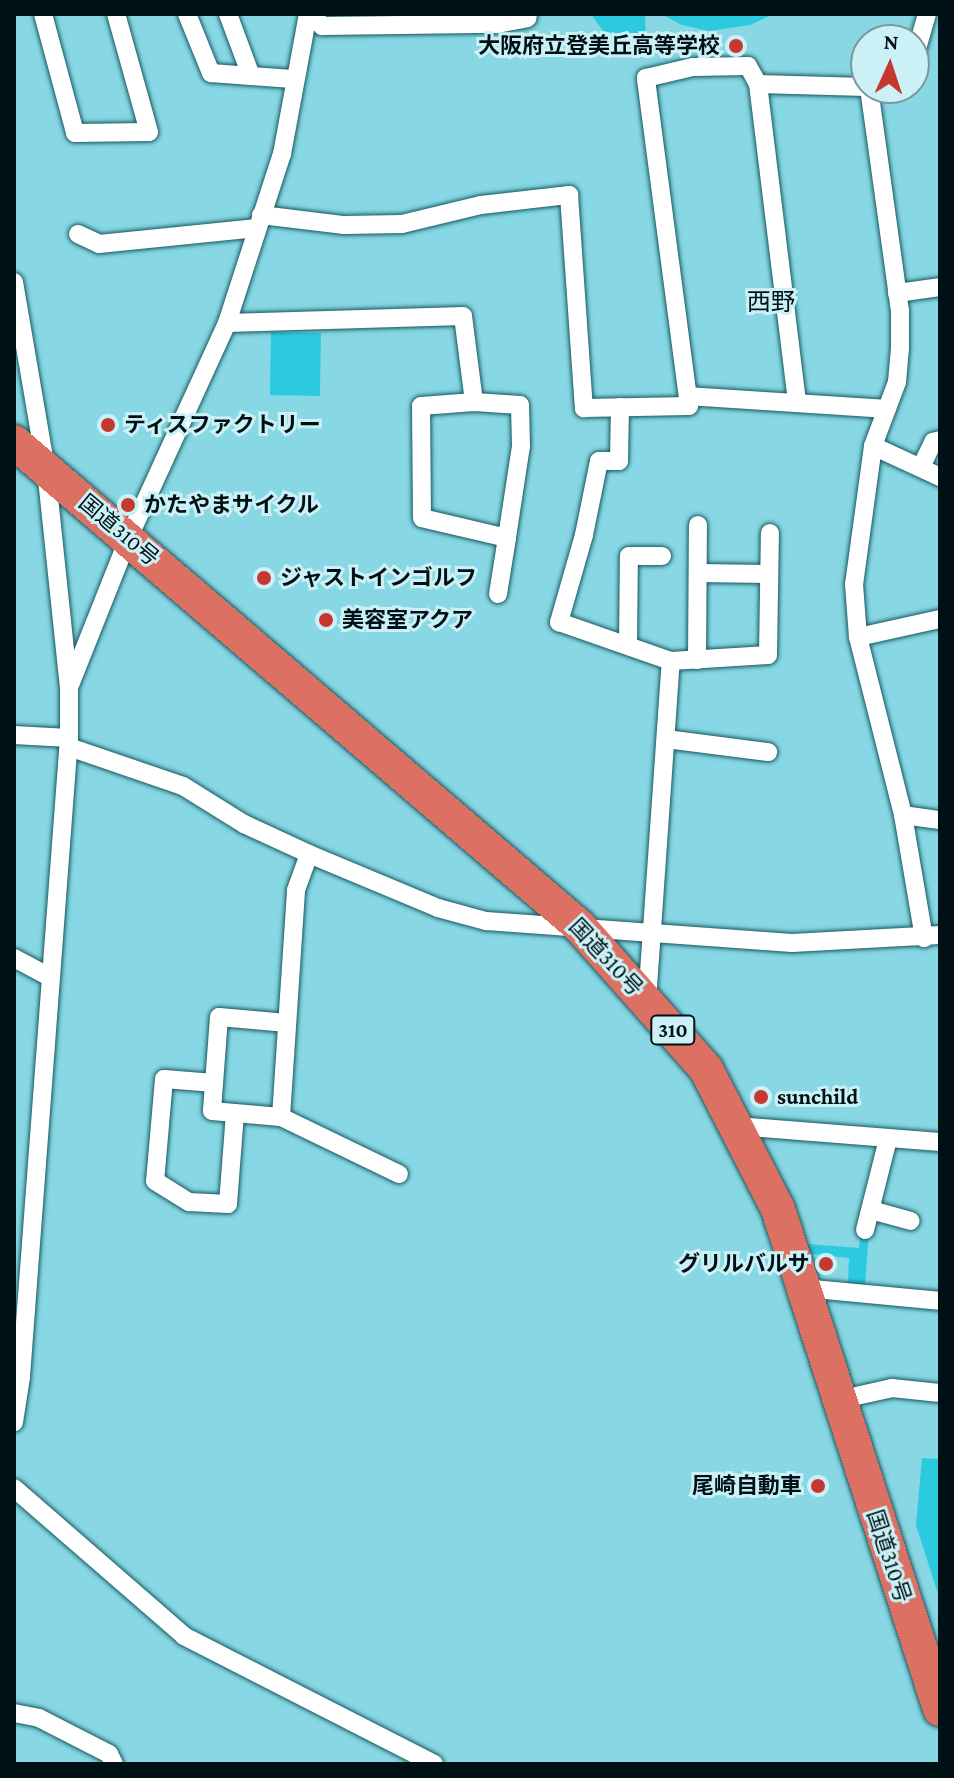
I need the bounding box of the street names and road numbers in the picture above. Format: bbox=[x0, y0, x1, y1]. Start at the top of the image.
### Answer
street label: 国道310号 bbox=[74, 489, 164, 571]
street label: 国道310号 bbox=[564, 913, 648, 1001]
road number: 310 bbox=[649, 1014, 697, 1046]
street label: 国道310号 bbox=[862, 1506, 916, 1606]

